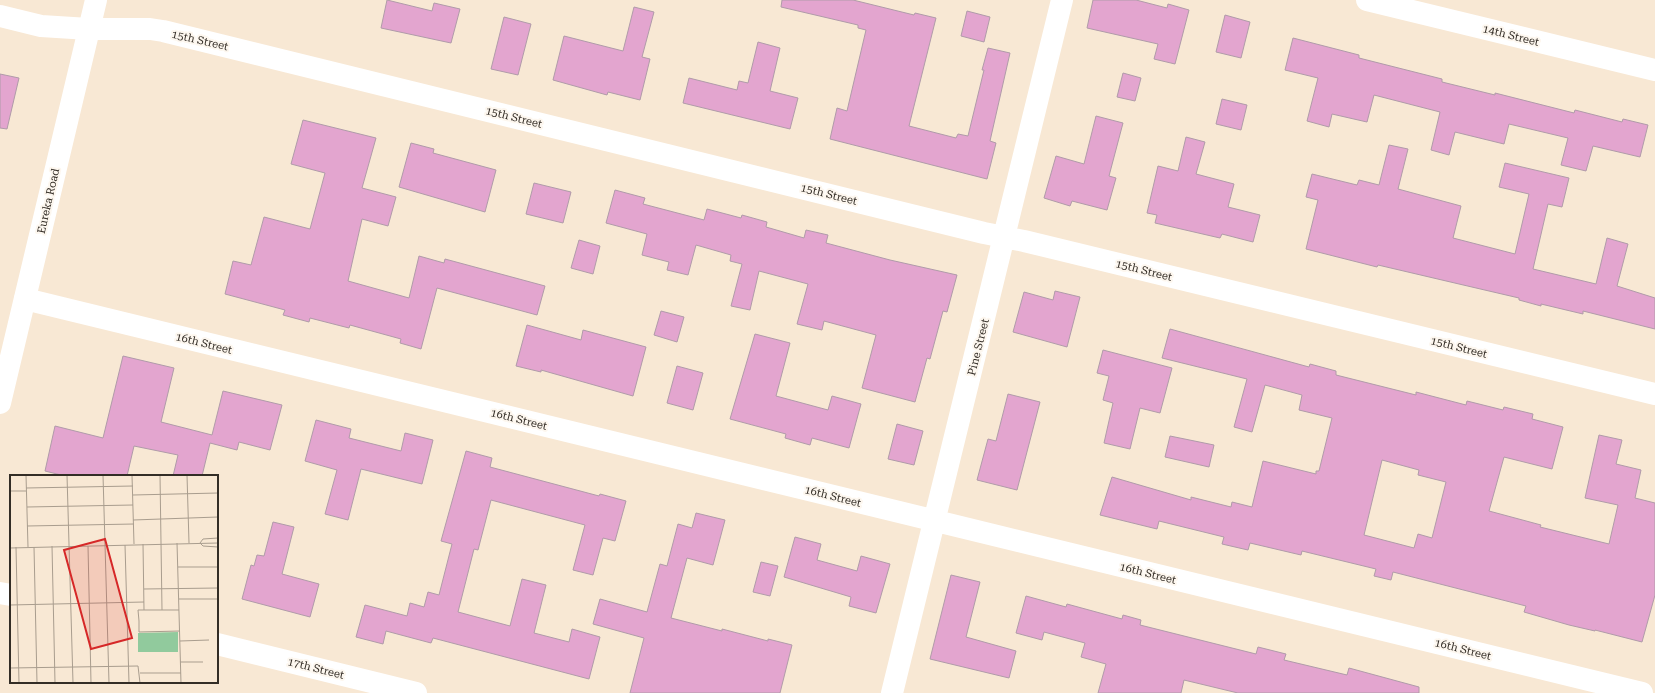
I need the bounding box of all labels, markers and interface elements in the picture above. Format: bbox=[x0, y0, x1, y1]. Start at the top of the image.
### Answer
street label: 14th Street bbox=[1481, 22, 1541, 49]
street label: 15th Street bbox=[170, 28, 230, 53]
street label: 15th Street bbox=[484, 104, 544, 131]
street label: Eureka Road bbox=[35, 167, 62, 235]
street label: 15th Street bbox=[799, 181, 859, 208]
street label: 15th Street bbox=[1114, 257, 1174, 284]
street label: Pine Street bbox=[965, 317, 992, 377]
street label: 16th Street bbox=[174, 330, 234, 357]
street label: 15th Street bbox=[1429, 334, 1489, 361]
street label: 16th Street bbox=[489, 406, 549, 433]
inset map bbox=[10, 475, 218, 683]
street label: 16th Street bbox=[803, 483, 863, 510]
street label: 16th Street bbox=[1118, 560, 1178, 587]
street label: 16th Street bbox=[1433, 636, 1493, 663]
street label: 17th Street bbox=[286, 655, 346, 682]

